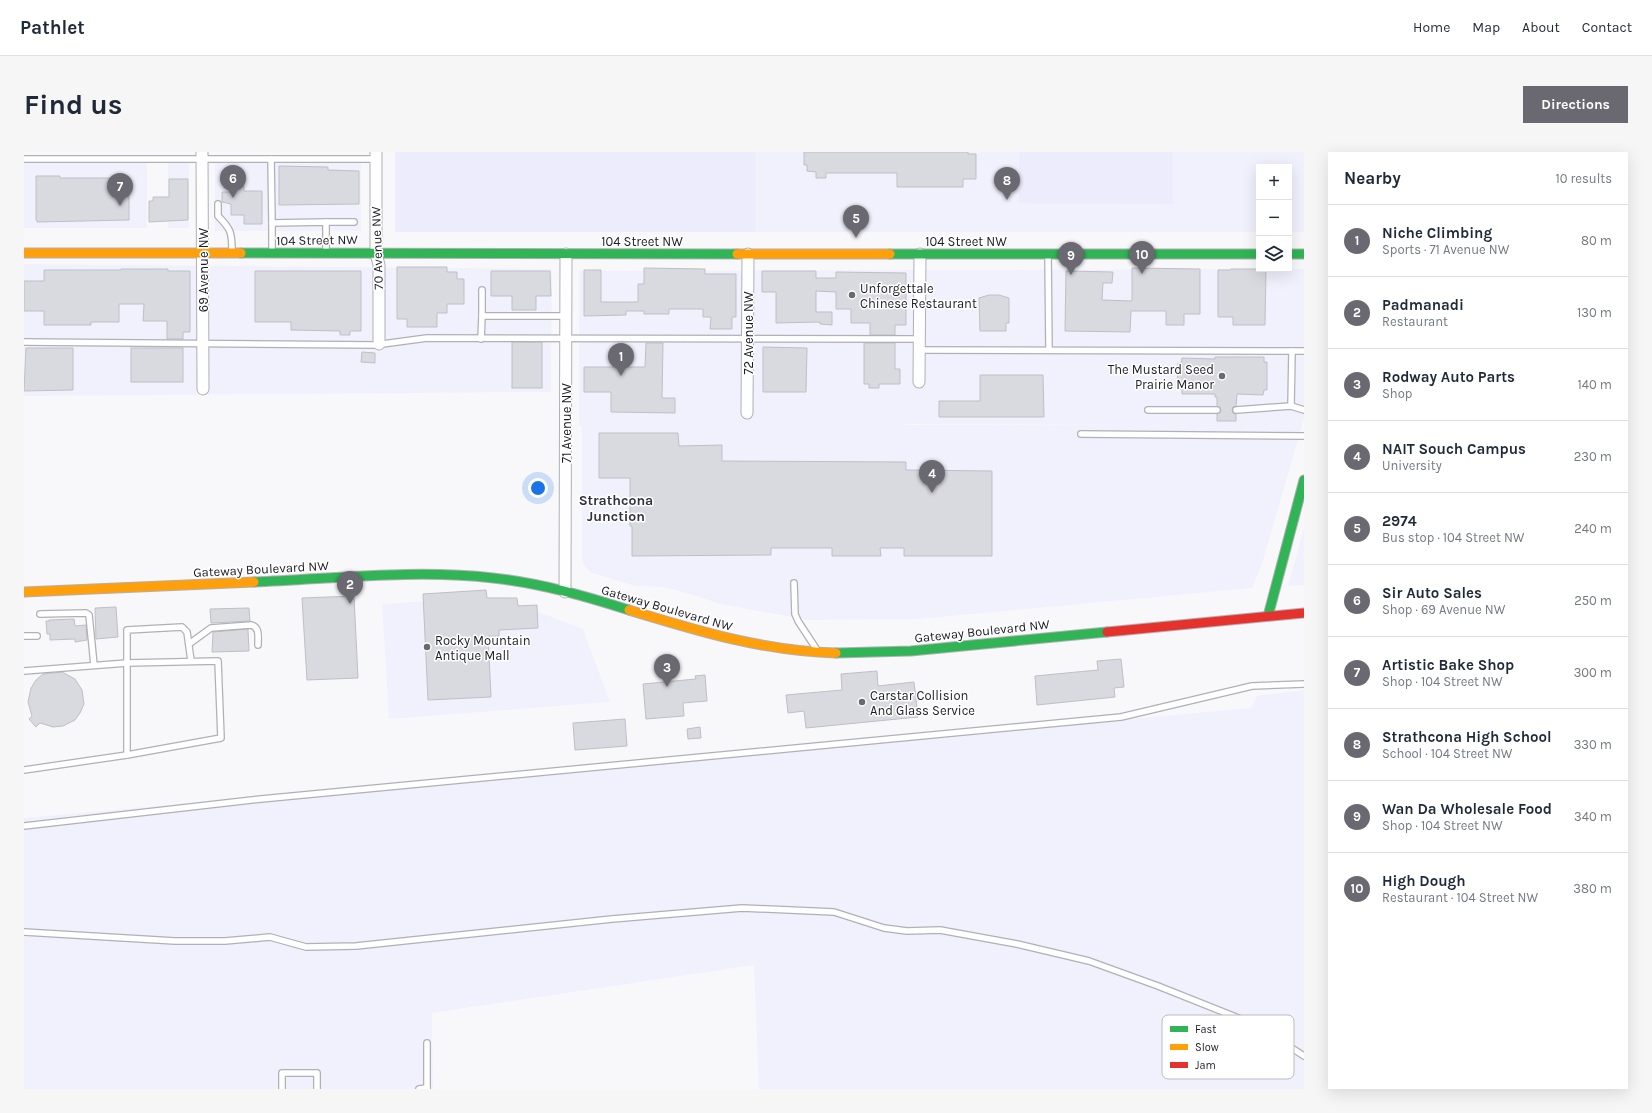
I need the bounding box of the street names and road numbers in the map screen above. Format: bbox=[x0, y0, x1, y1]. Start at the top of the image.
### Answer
street label: 70 Avenue NW bbox=[368, 206, 386, 290]
street label: 69 Avenue NW bbox=[196, 227, 211, 312]
street label: 104 Street NW bbox=[276, 232, 358, 248]
street label: 104 Street NW bbox=[601, 234, 683, 249]
street label: 104 Street NW bbox=[925, 234, 1007, 249]
street label: 72 Avenue NW bbox=[741, 291, 756, 375]
street label: 71 Avenue NW bbox=[559, 383, 574, 463]
street label: Gateway Boulevard NW bbox=[193, 558, 330, 580]
street label: Gateway Boulevard NW bbox=[600, 582, 735, 634]
street label: Gateway Boulevard NW bbox=[914, 616, 1051, 646]

